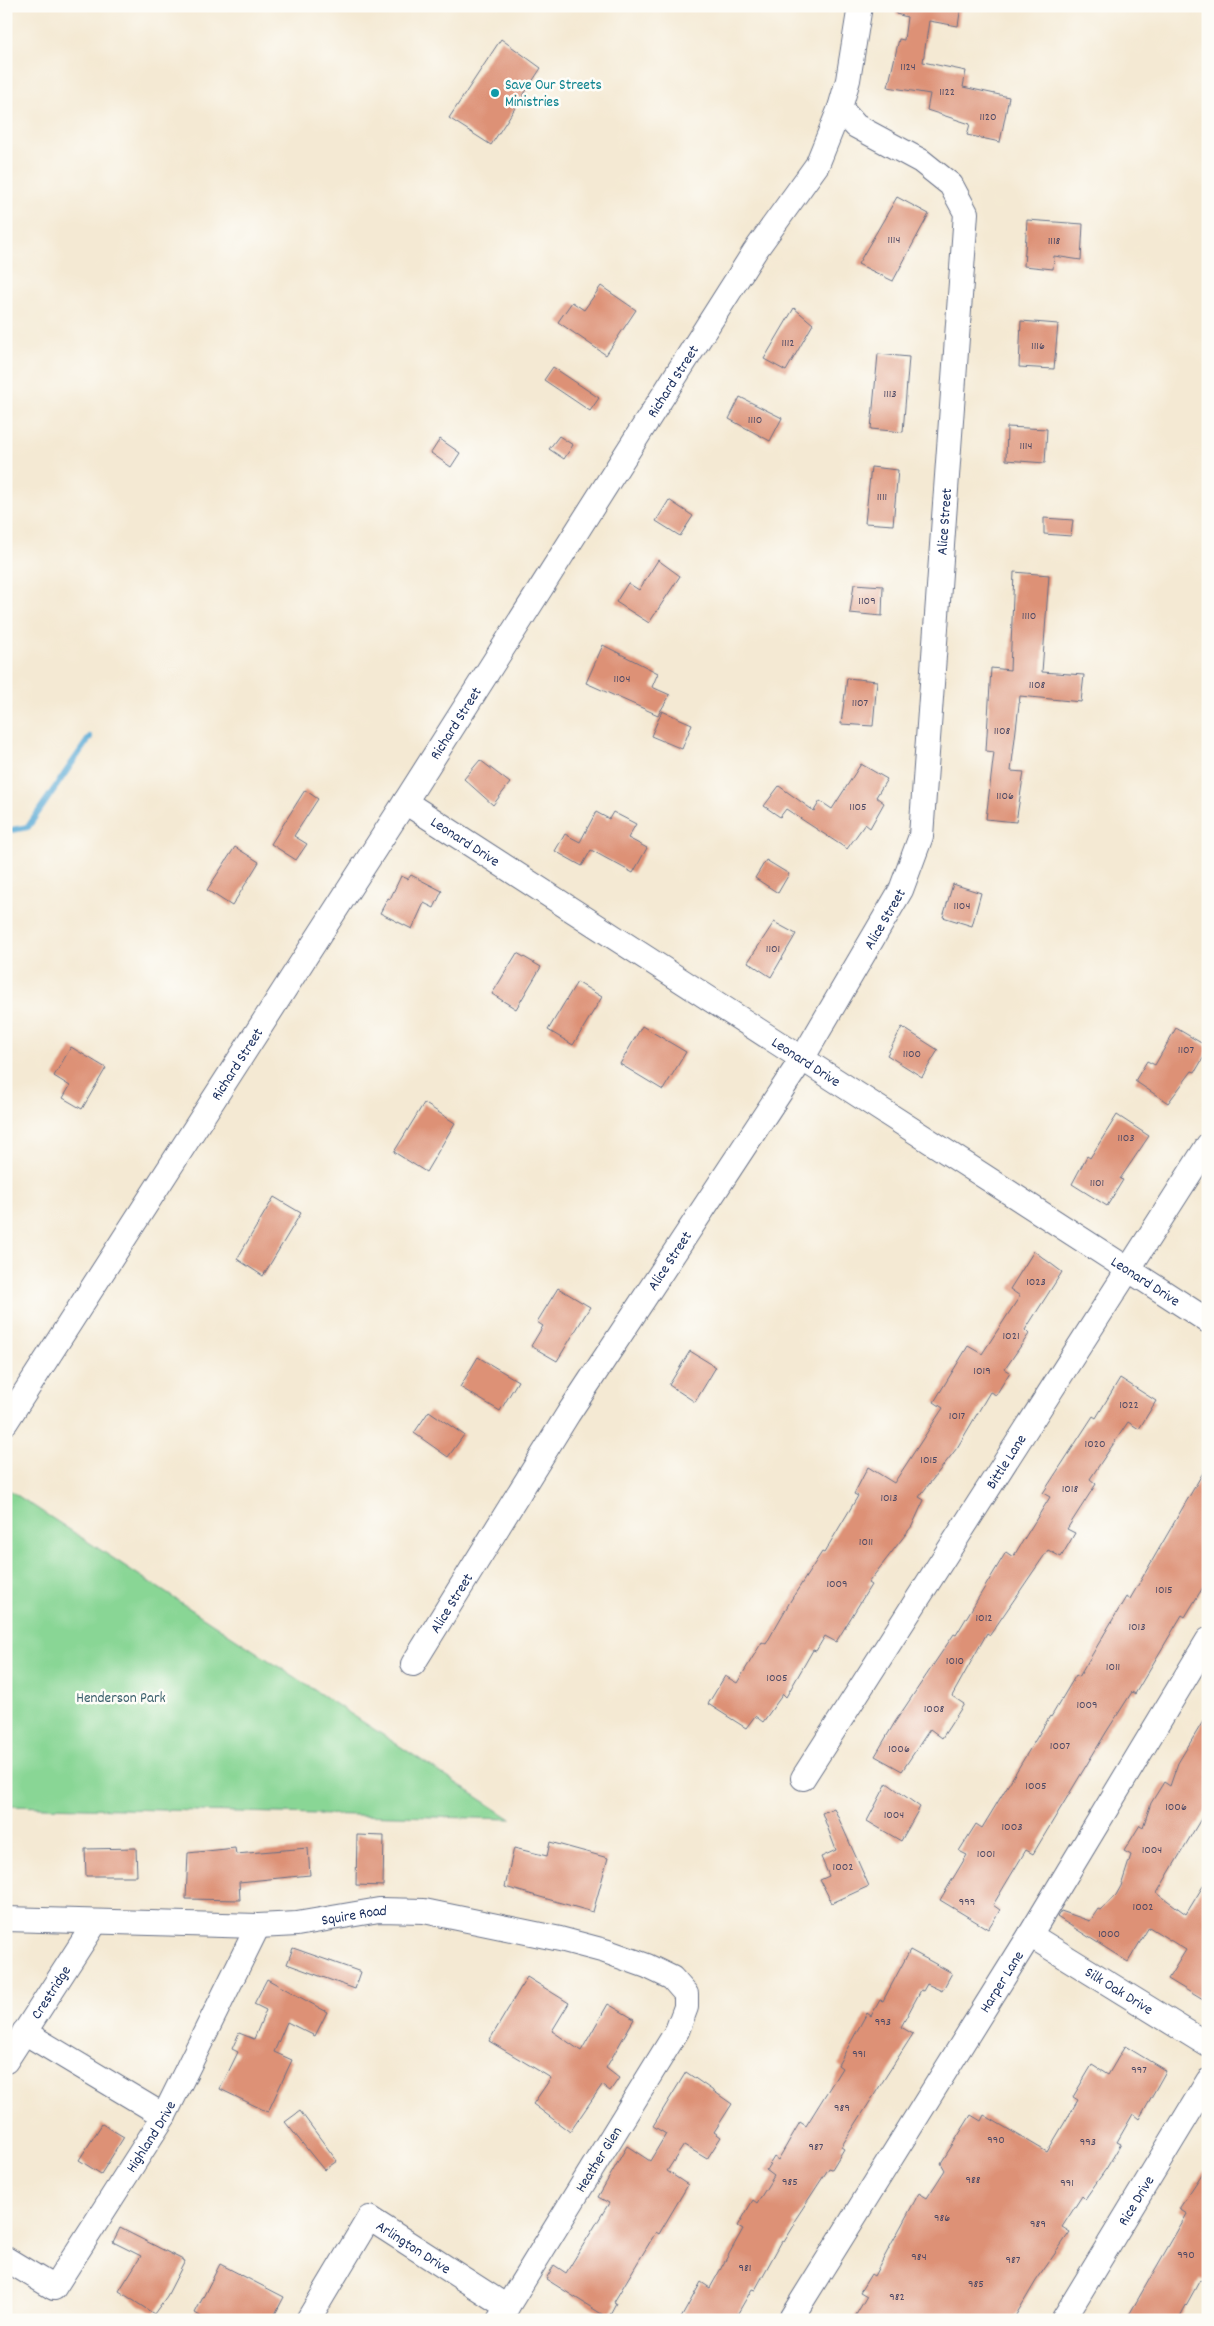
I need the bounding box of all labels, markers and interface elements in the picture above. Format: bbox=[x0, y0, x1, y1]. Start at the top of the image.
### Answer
house number: 1124 bbox=[900, 59, 916, 76]
place label: Save Our Streets Ministries bbox=[505, 75, 602, 114]
house number: 1122 bbox=[939, 84, 955, 101]
marker: Save Our Streets Ministries bbox=[489, 87, 501, 99]
house number: 1120 bbox=[979, 109, 997, 126]
house number: 1114 bbox=[888, 232, 900, 249]
house number: 1118 bbox=[1048, 233, 1061, 250]
house number: 1112 bbox=[781, 335, 795, 352]
house number: 1116 bbox=[1031, 338, 1045, 355]
street label: Richard Street bbox=[643, 341, 706, 423]
house number: 1113 bbox=[883, 386, 897, 403]
house number: 1110 bbox=[748, 412, 762, 429]
house number: 1114 bbox=[1020, 438, 1032, 455]
street label: Alice Street bbox=[932, 487, 959, 556]
house number: 1111 bbox=[877, 489, 887, 506]
house number: 1109 bbox=[858, 593, 876, 610]
house number: 1110 bbox=[1022, 608, 1036, 625]
house number: 1104 bbox=[614, 671, 630, 688]
house number: 1108 bbox=[1029, 677, 1045, 694]
street label: Richard Street bbox=[426, 683, 489, 765]
house number: 1107 bbox=[852, 695, 869, 712]
house number: 1108 bbox=[994, 723, 1010, 740]
house number: 1106 bbox=[996, 788, 1014, 805]
house number: 1105 bbox=[849, 799, 867, 816]
street label: Leonard Drive bbox=[425, 812, 504, 874]
street label: Alice Street bbox=[859, 885, 913, 954]
house number: 1104 bbox=[954, 898, 970, 915]
house number: 1101 bbox=[766, 941, 780, 958]
street label: Richard Street bbox=[207, 1024, 270, 1106]
street label: Leonard Drive bbox=[766, 1033, 845, 1094]
house number: 1107 bbox=[1178, 1042, 1195, 1059]
house number: 1100 bbox=[903, 1046, 921, 1063]
house number: 1103 bbox=[1117, 1130, 1135, 1147]
house number: 1101 bbox=[1090, 1175, 1104, 1192]
street label: Alice Street bbox=[643, 1227, 699, 1296]
street label: Leonard Drive bbox=[1106, 1252, 1184, 1313]
house number: 1023 bbox=[1026, 1274, 1046, 1291]
house number: 1021 bbox=[1002, 1328, 1020, 1345]
house number: 1019 bbox=[973, 1363, 991, 1380]
house number: 1022 bbox=[1119, 1397, 1139, 1414]
house number: 1017 bbox=[949, 1408, 966, 1425]
street label: Bittle Lane bbox=[982, 1430, 1033, 1494]
house number: 1020 bbox=[1085, 1436, 1105, 1453]
house number: 1015 bbox=[920, 1452, 938, 1469]
house number: 1018 bbox=[1062, 1481, 1078, 1498]
house number: 1013 bbox=[880, 1490, 898, 1507]
house number: 1011 bbox=[859, 1534, 873, 1551]
street label: Alice Street bbox=[426, 1569, 480, 1638]
house number: 1009 bbox=[826, 1576, 848, 1593]
house number: 1015 bbox=[1155, 1582, 1173, 1599]
house number: 1012 bbox=[975, 1610, 993, 1627]
house number: 1013 bbox=[1128, 1619, 1146, 1636]
house number: 1010 bbox=[946, 1653, 964, 1670]
house number: 1011 bbox=[1106, 1659, 1120, 1676]
house number: 1005 bbox=[766, 1670, 788, 1687]
park label: Henderson Park bbox=[76, 1688, 166, 1710]
house number: 1009 bbox=[1076, 1697, 1098, 1714]
house number: 1008 bbox=[924, 1701, 944, 1718]
house number: 1007 bbox=[1050, 1738, 1071, 1755]
house number: 1006 bbox=[888, 1741, 910, 1758]
house number: 1005 bbox=[1025, 1778, 1047, 1795]
house number: 1006 bbox=[1165, 1799, 1187, 1816]
house number: 1004 bbox=[884, 1807, 904, 1824]
house number: 1003 bbox=[1001, 1819, 1023, 1836]
house number: 1004 bbox=[1142, 1842, 1162, 1859]
house number: 1001 bbox=[977, 1846, 995, 1863]
house number: 1002 bbox=[833, 1859, 853, 1876]
house number: 999 bbox=[959, 1894, 975, 1911]
house number: 1002 bbox=[1133, 1899, 1153, 1916]
street label: Squire Road bbox=[320, 1901, 387, 1933]
house number: 1000 bbox=[1098, 1926, 1120, 1943]
street label: Harper Lane bbox=[975, 1947, 1031, 2018]
street label: Crestridge bbox=[27, 1962, 78, 2024]
street label: Silk Oak Drive bbox=[1080, 1962, 1157, 2022]
house number: 993 bbox=[875, 2014, 891, 2031]
house number: 991 bbox=[852, 2046, 866, 2063]
house number: 997 bbox=[1131, 2062, 1147, 2079]
street label: Highland Drive bbox=[122, 2097, 183, 2178]
house number: 989 bbox=[834, 2100, 850, 2117]
street label: Heather Glen bbox=[571, 2123, 629, 2197]
house number: 990 bbox=[987, 2132, 1005, 2149]
house number: 993 bbox=[1080, 2134, 1096, 2151]
house number: 987 bbox=[809, 2139, 824, 2156]
house number: 988 bbox=[965, 2172, 981, 2189]
street label: Rice Drive bbox=[1114, 2172, 1161, 2231]
house number: 985 bbox=[782, 2174, 798, 2191]
house number: 991 bbox=[1060, 2175, 1074, 2192]
house number: 986 bbox=[934, 2210, 950, 2227]
street label: Arlington Drive bbox=[371, 2216, 455, 2281]
house number: 989 bbox=[1030, 2216, 1046, 2233]
house number: 990 bbox=[1177, 2247, 1195, 2264]
house number: 984 bbox=[911, 2249, 927, 2266]
house number: 987 bbox=[1006, 2252, 1021, 2269]
house number: 981 bbox=[739, 2260, 751, 2277]
house number: 985 bbox=[968, 2276, 984, 2293]
house number: 982 bbox=[889, 2289, 905, 2306]

